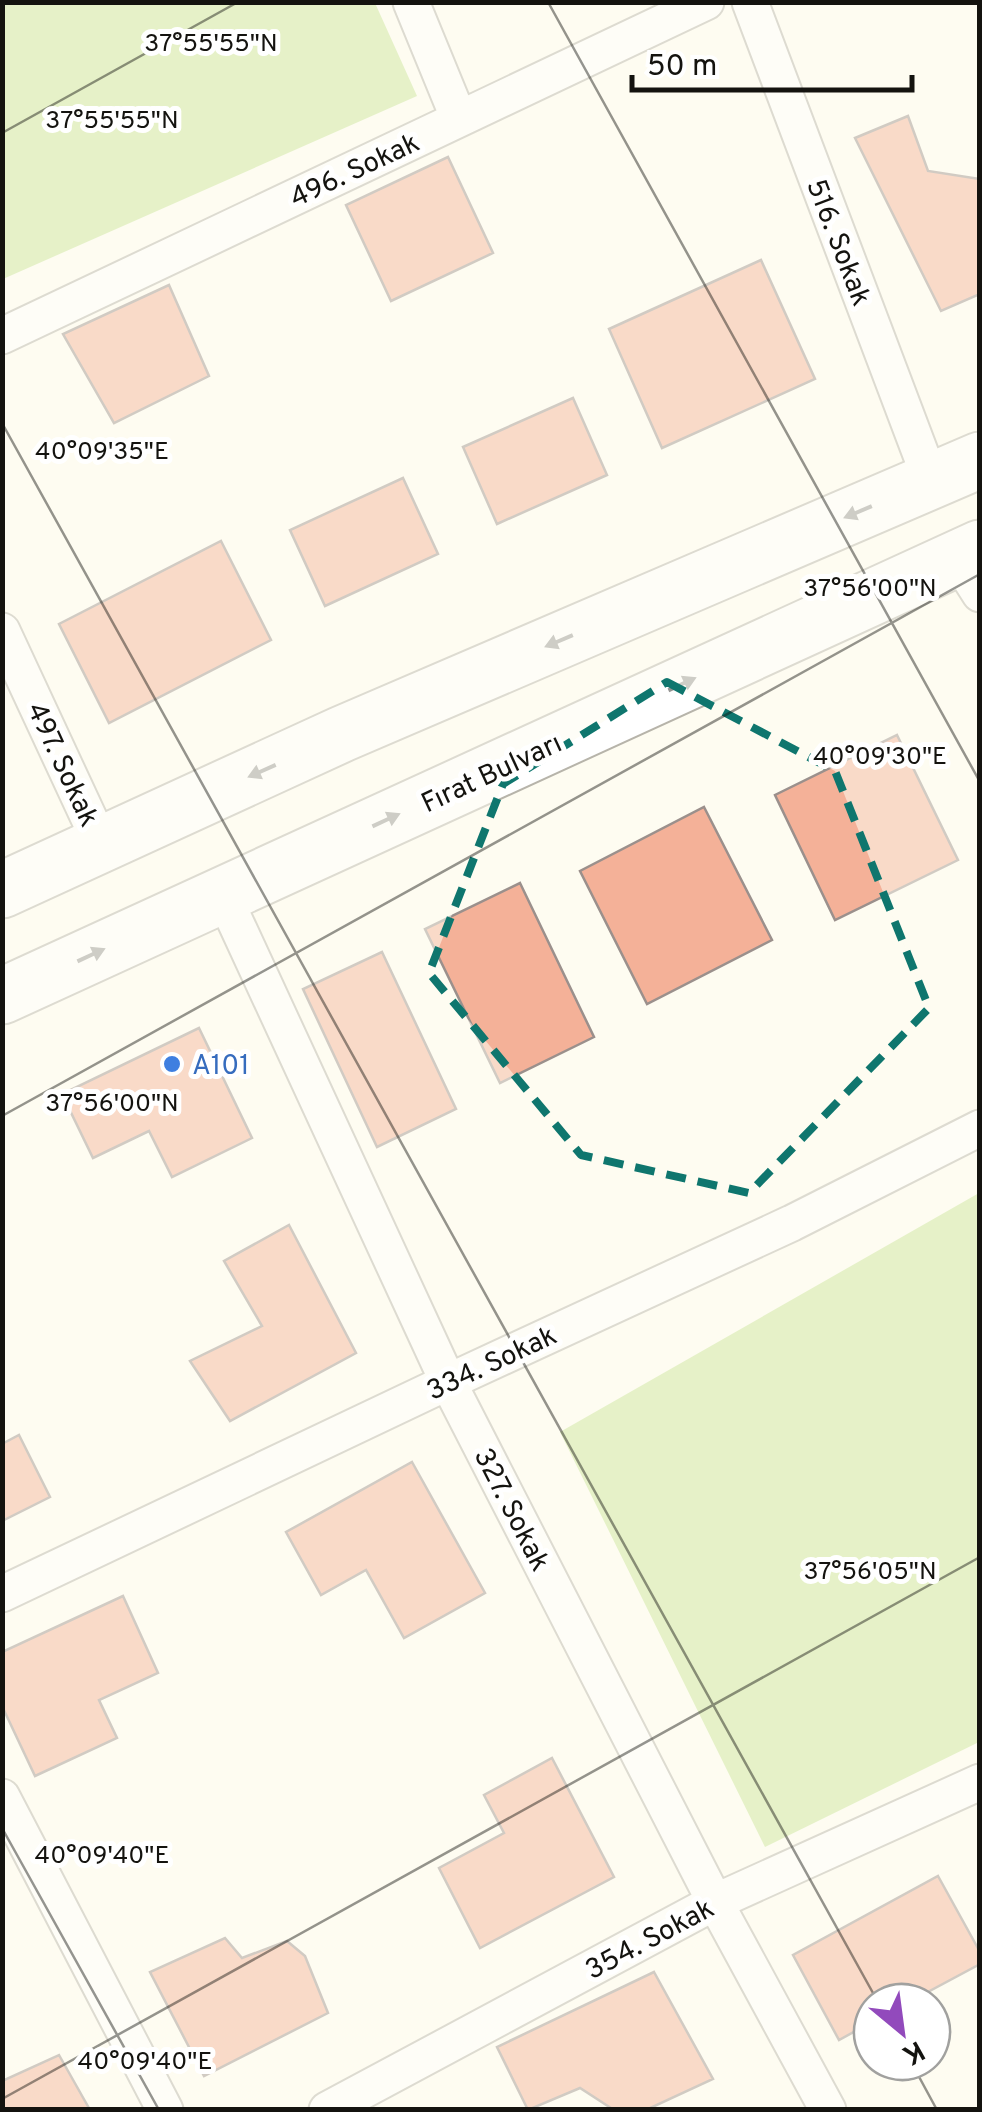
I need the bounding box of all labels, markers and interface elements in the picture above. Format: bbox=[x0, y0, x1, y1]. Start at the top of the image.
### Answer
text: 37°55'55"N bbox=[144, 29, 278, 61]
scale bar bbox=[632, 30, 912, 92]
text: 50 m bbox=[647, 49, 717, 86]
text: 37°55'55"N bbox=[45, 106, 179, 138]
street label: 496. Sokak bbox=[285, 126, 426, 217]
street label: 516. Sokak bbox=[797, 174, 878, 312]
text: 40°09'35"E bbox=[35, 437, 169, 469]
one-way arrow bbox=[843, 504, 873, 520]
text: 37°56'00"N bbox=[803, 574, 937, 606]
one-way arrow bbox=[544, 633, 574, 649]
one-way arrow bbox=[668, 676, 697, 693]
street label: 497. Sokak bbox=[17, 697, 106, 833]
street label: Fırat Bulvarı bbox=[416, 727, 568, 823]
text: 40°09'30"E bbox=[813, 742, 947, 774]
one-way arrow bbox=[247, 762, 276, 779]
one-way arrow bbox=[372, 811, 401, 828]
one-way arrow bbox=[77, 947, 106, 964]
place label: A101 bbox=[192, 1049, 250, 1085]
marker: A101 bbox=[161, 1053, 183, 1075]
text: 37°56'00"N bbox=[45, 1089, 179, 1121]
street label: 334. Sokak bbox=[421, 1319, 563, 1411]
street label: 327. Sokak bbox=[464, 1443, 557, 1578]
text: 37°56'05"N bbox=[803, 1557, 937, 1589]
text: 40°09'40"E bbox=[35, 1841, 169, 1873]
street label: 354. Sokak bbox=[580, 1892, 721, 1990]
north arrow bbox=[852, 1982, 952, 2082]
text: K bbox=[895, 2031, 930, 2072]
text: 40°09'40"E bbox=[78, 2047, 212, 2079]

